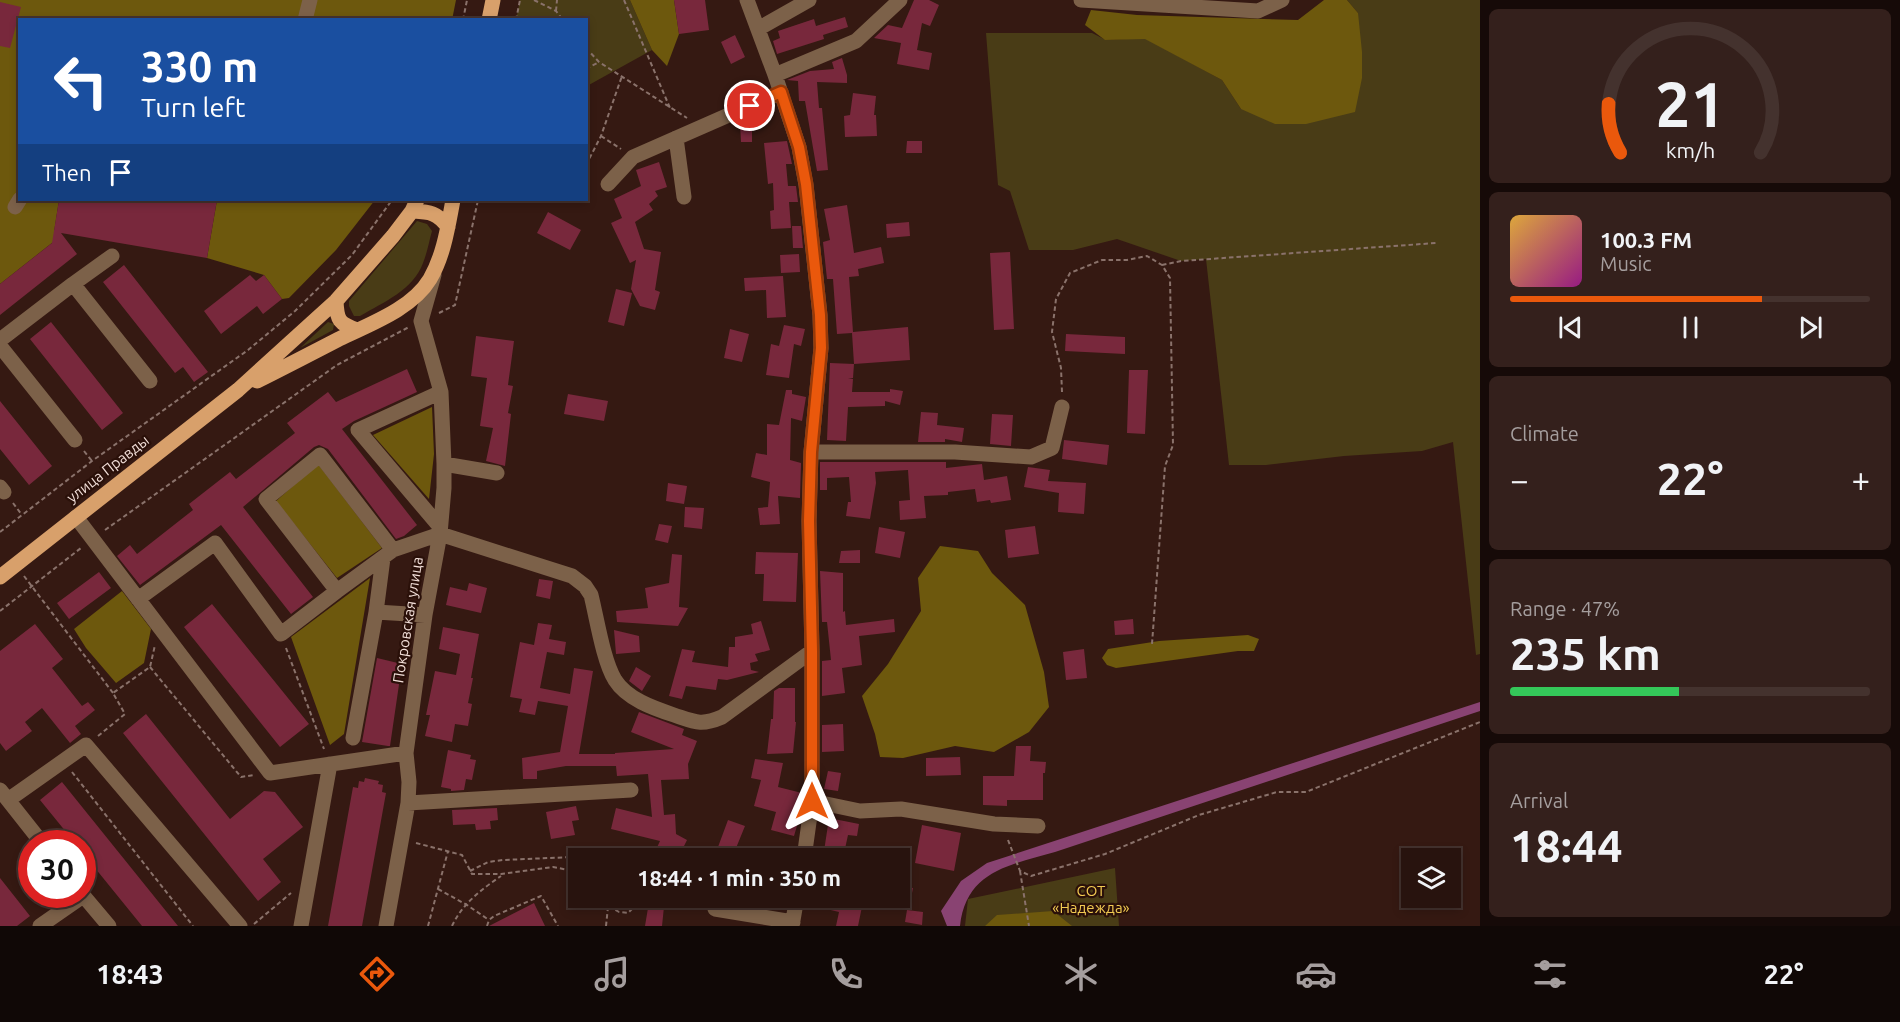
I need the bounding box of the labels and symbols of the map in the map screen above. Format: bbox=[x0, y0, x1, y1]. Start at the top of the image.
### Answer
pin bbox=[724, 80, 775, 131]
street label: улица Правды bbox=[63, 431, 152, 506]
street label: Покровская улица bbox=[389, 556, 426, 684]
position arrow bbox=[780, 769, 844, 833]
speed limit sign: 30 bbox=[18, 830, 96, 908]
park label: СОТ «Надежда» bbox=[1052, 882, 1130, 916]

